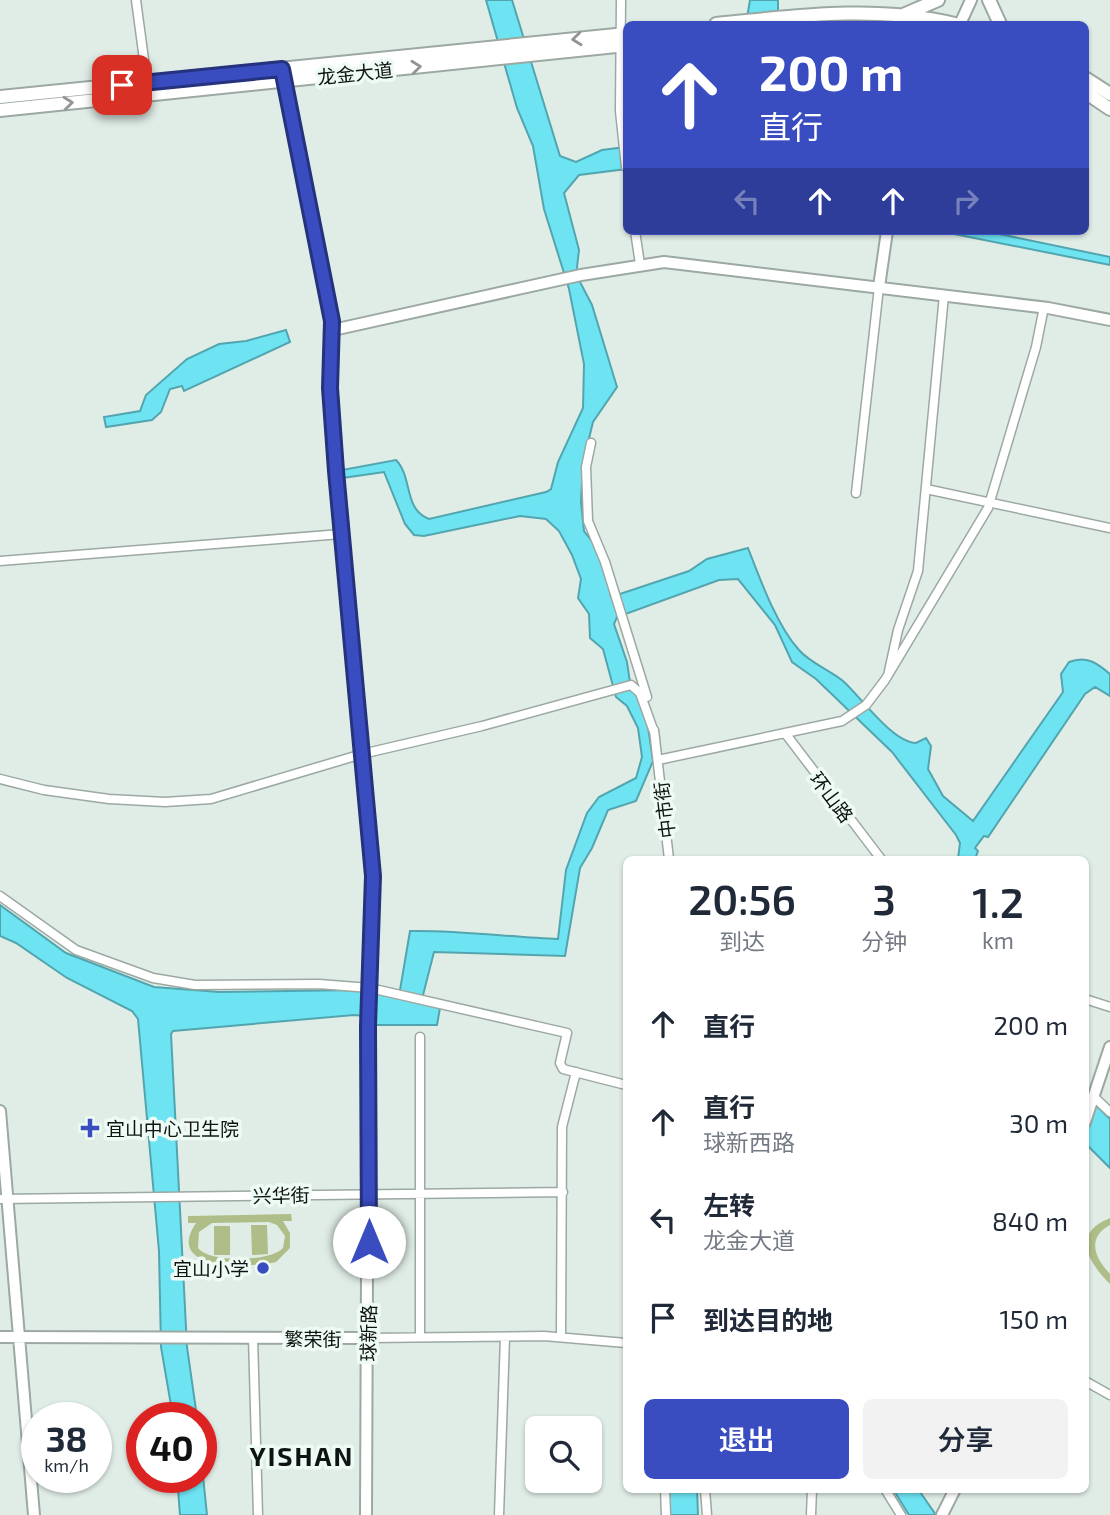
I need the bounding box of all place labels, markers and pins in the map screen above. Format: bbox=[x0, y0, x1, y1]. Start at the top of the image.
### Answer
pin bbox=[92, 55, 152, 115]
place label: 宜山中心卫生院 bbox=[106, 1117, 239, 1140]
marker: 宜山中心卫生院 bbox=[80, 1118, 100, 1138]
place label: 宜山小学 bbox=[173, 1257, 249, 1280]
marker: 宜山小学 bbox=[255, 1260, 271, 1276]

